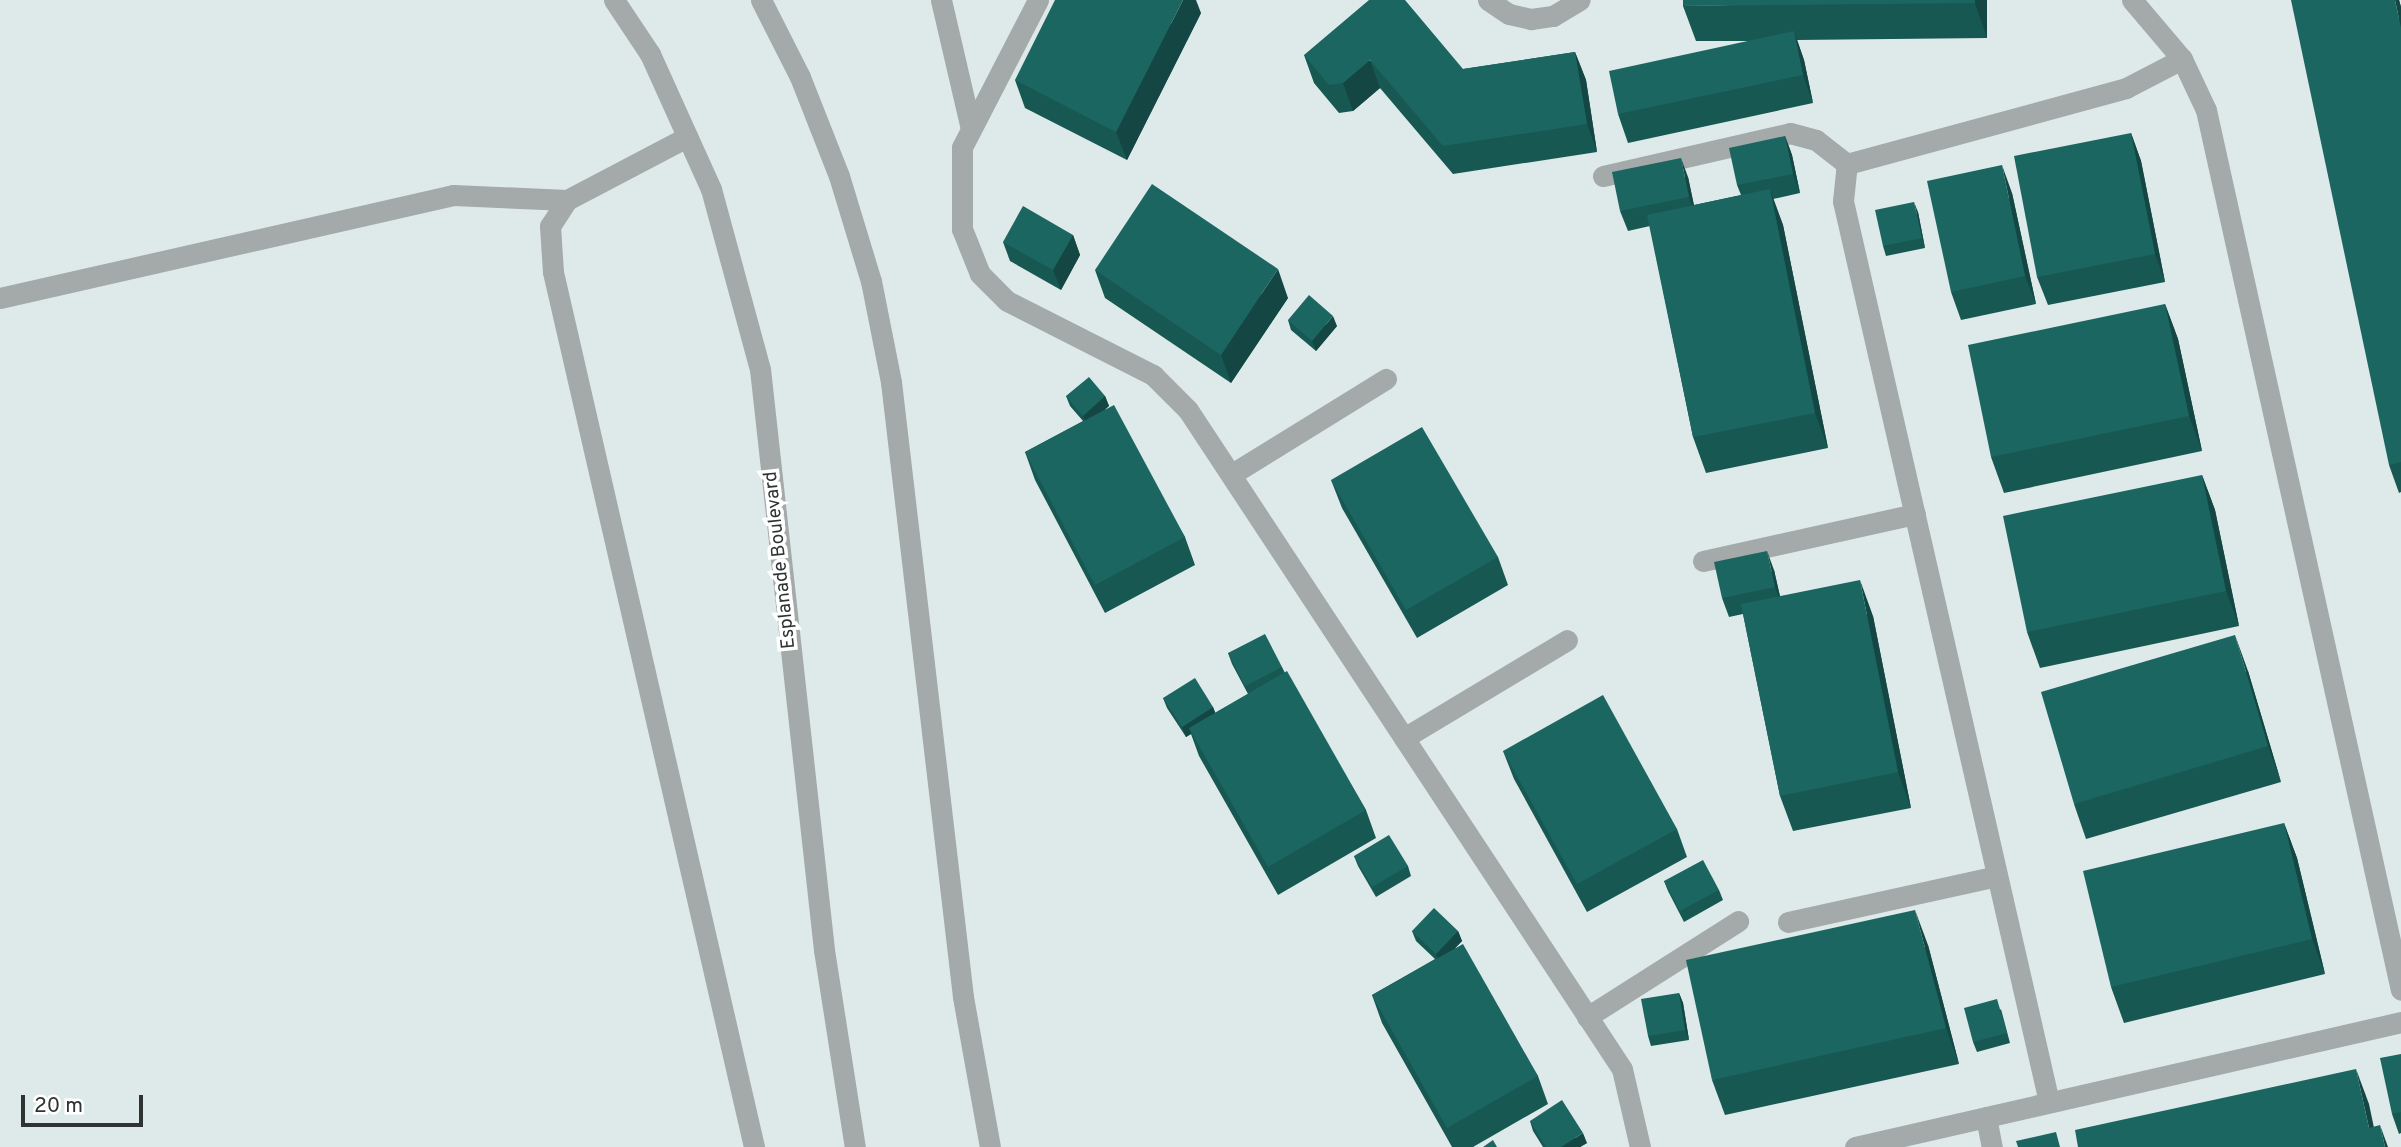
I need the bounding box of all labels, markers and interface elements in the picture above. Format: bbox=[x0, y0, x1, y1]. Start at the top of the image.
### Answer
street label: Esplanade Boulevard bbox=[760, 470, 802, 650]
scale bar bbox=[24, 1080, 147, 1124]
text: 20 m bbox=[34, 1093, 83, 1120]

